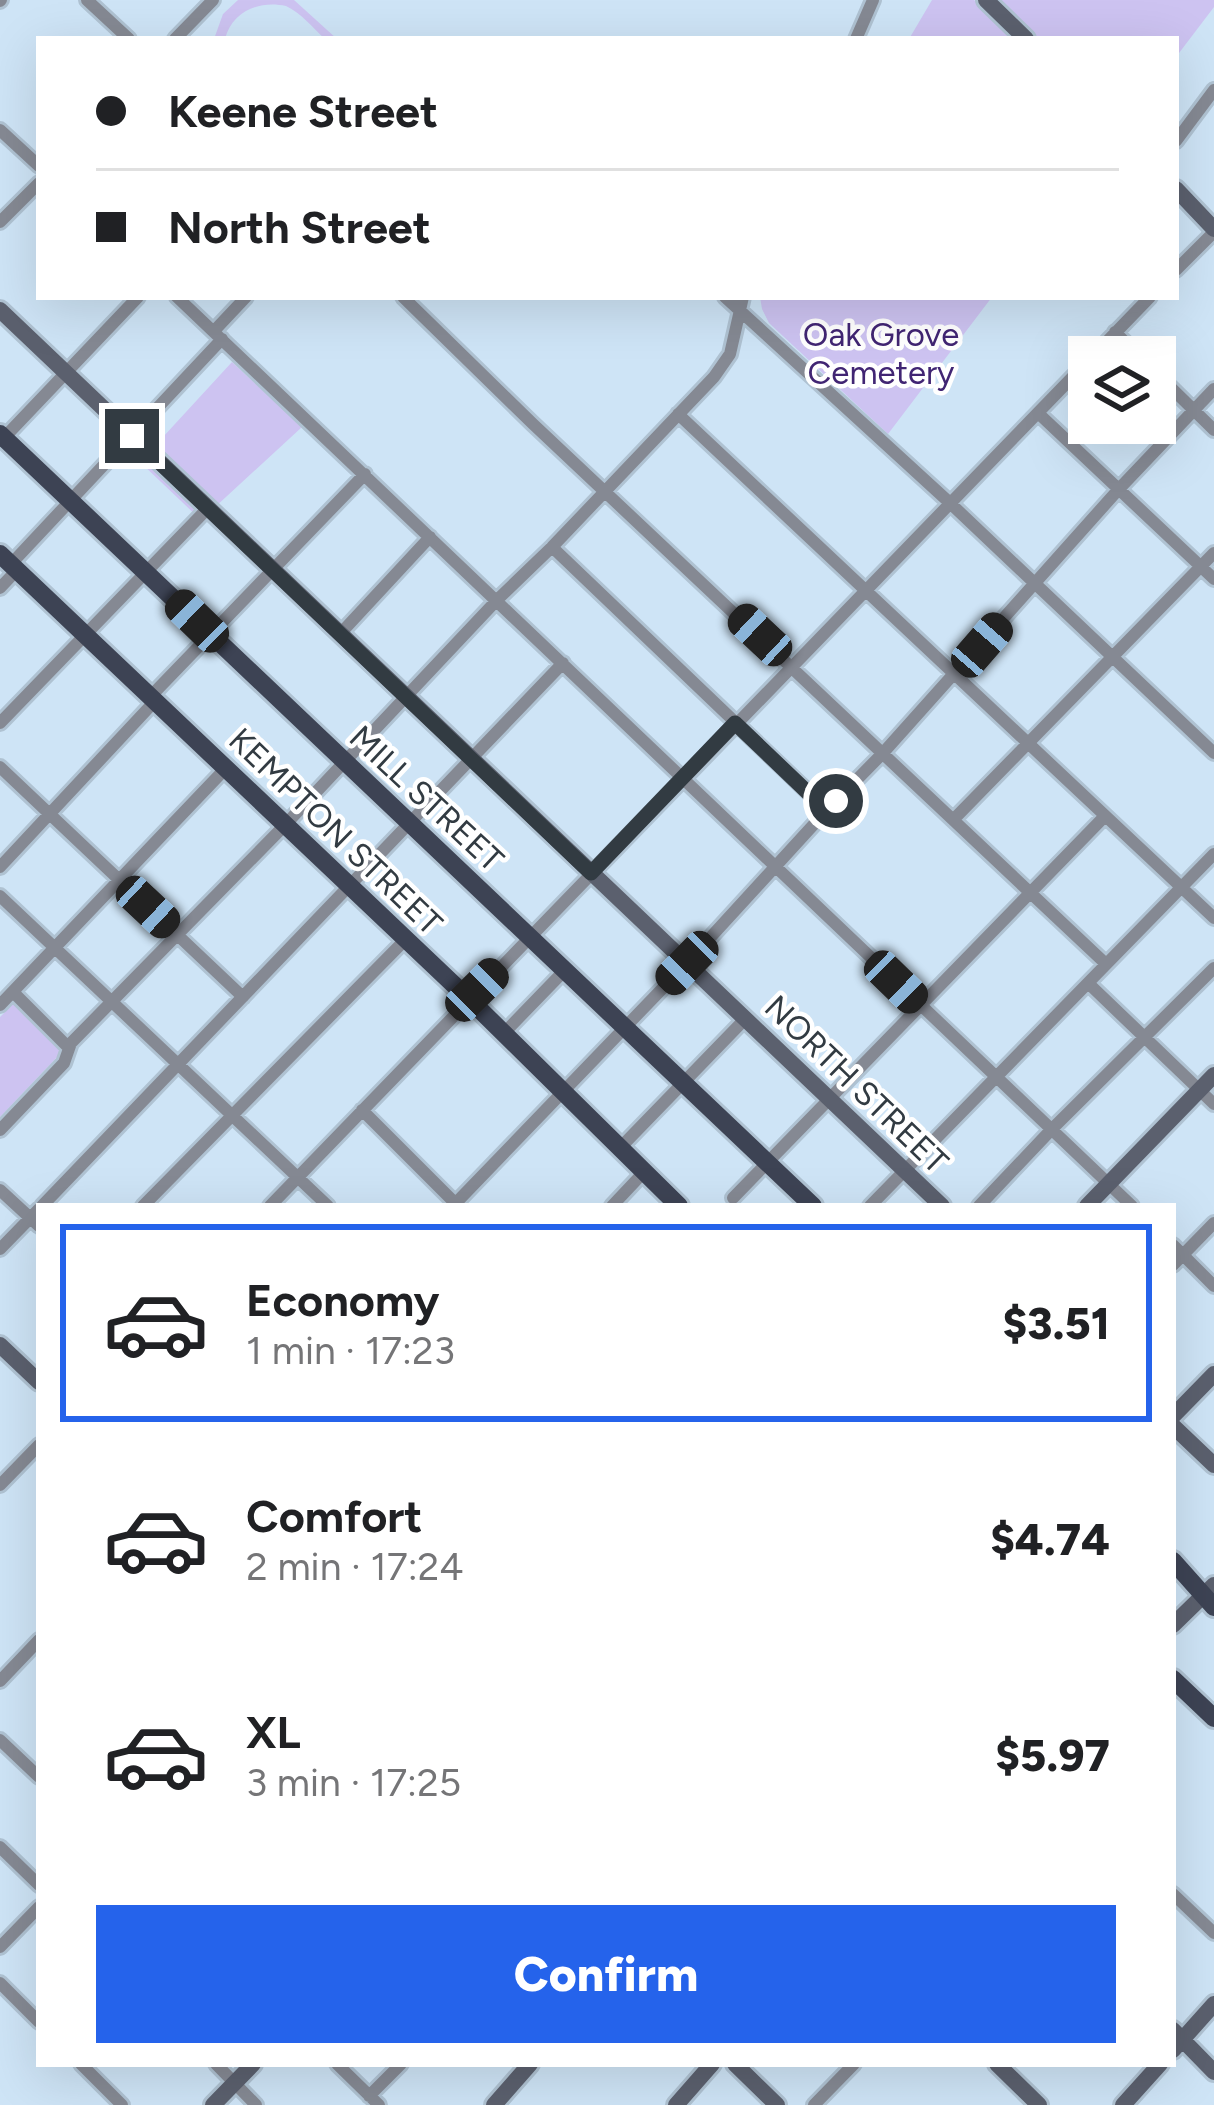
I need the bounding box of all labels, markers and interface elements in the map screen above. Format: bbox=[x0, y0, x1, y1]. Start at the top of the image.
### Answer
text: Keene Street bbox=[168, 84, 438, 138]
text: North Street bbox=[168, 200, 431, 254]
park label: Oak Grove Cemetery bbox=[803, 315, 959, 392]
map controls bbox=[1068, 336, 1176, 444]
button: layers bbox=[1068, 336, 1176, 444]
route end bbox=[105, 409, 159, 463]
car bbox=[159, 583, 235, 659]
car bbox=[721, 597, 799, 673]
car bbox=[945, 606, 1019, 684]
street label: MILL STREET bbox=[342, 717, 512, 879]
street label: KEMPTON STREET bbox=[221, 720, 450, 943]
route start bbox=[809, 774, 863, 828]
car bbox=[109, 869, 187, 945]
car bbox=[649, 925, 725, 1001]
car bbox=[858, 944, 934, 1020]
car bbox=[439, 952, 515, 1028]
street label: NORTH STREET bbox=[757, 987, 956, 1181]
icon: car bbox=[102, 1269, 210, 1377]
text: Economy bbox=[246, 1273, 439, 1327]
text: $3.51 bbox=[1003, 1296, 1110, 1350]
text: 1 min · 17:23 bbox=[246, 1327, 455, 1374]
icon: car bbox=[102, 1485, 210, 1593]
text: Comfort bbox=[246, 1489, 422, 1543]
text: $4.74 bbox=[990, 1512, 1110, 1566]
text: 2 min · 17:24 bbox=[246, 1543, 464, 1590]
icon: car bbox=[102, 1701, 210, 1809]
text: XL bbox=[246, 1705, 301, 1759]
text: $5.97 bbox=[995, 1728, 1110, 1782]
text: 3 min · 17:25 bbox=[246, 1759, 461, 1806]
button: Confirm bbox=[96, 1905, 1116, 2043]

